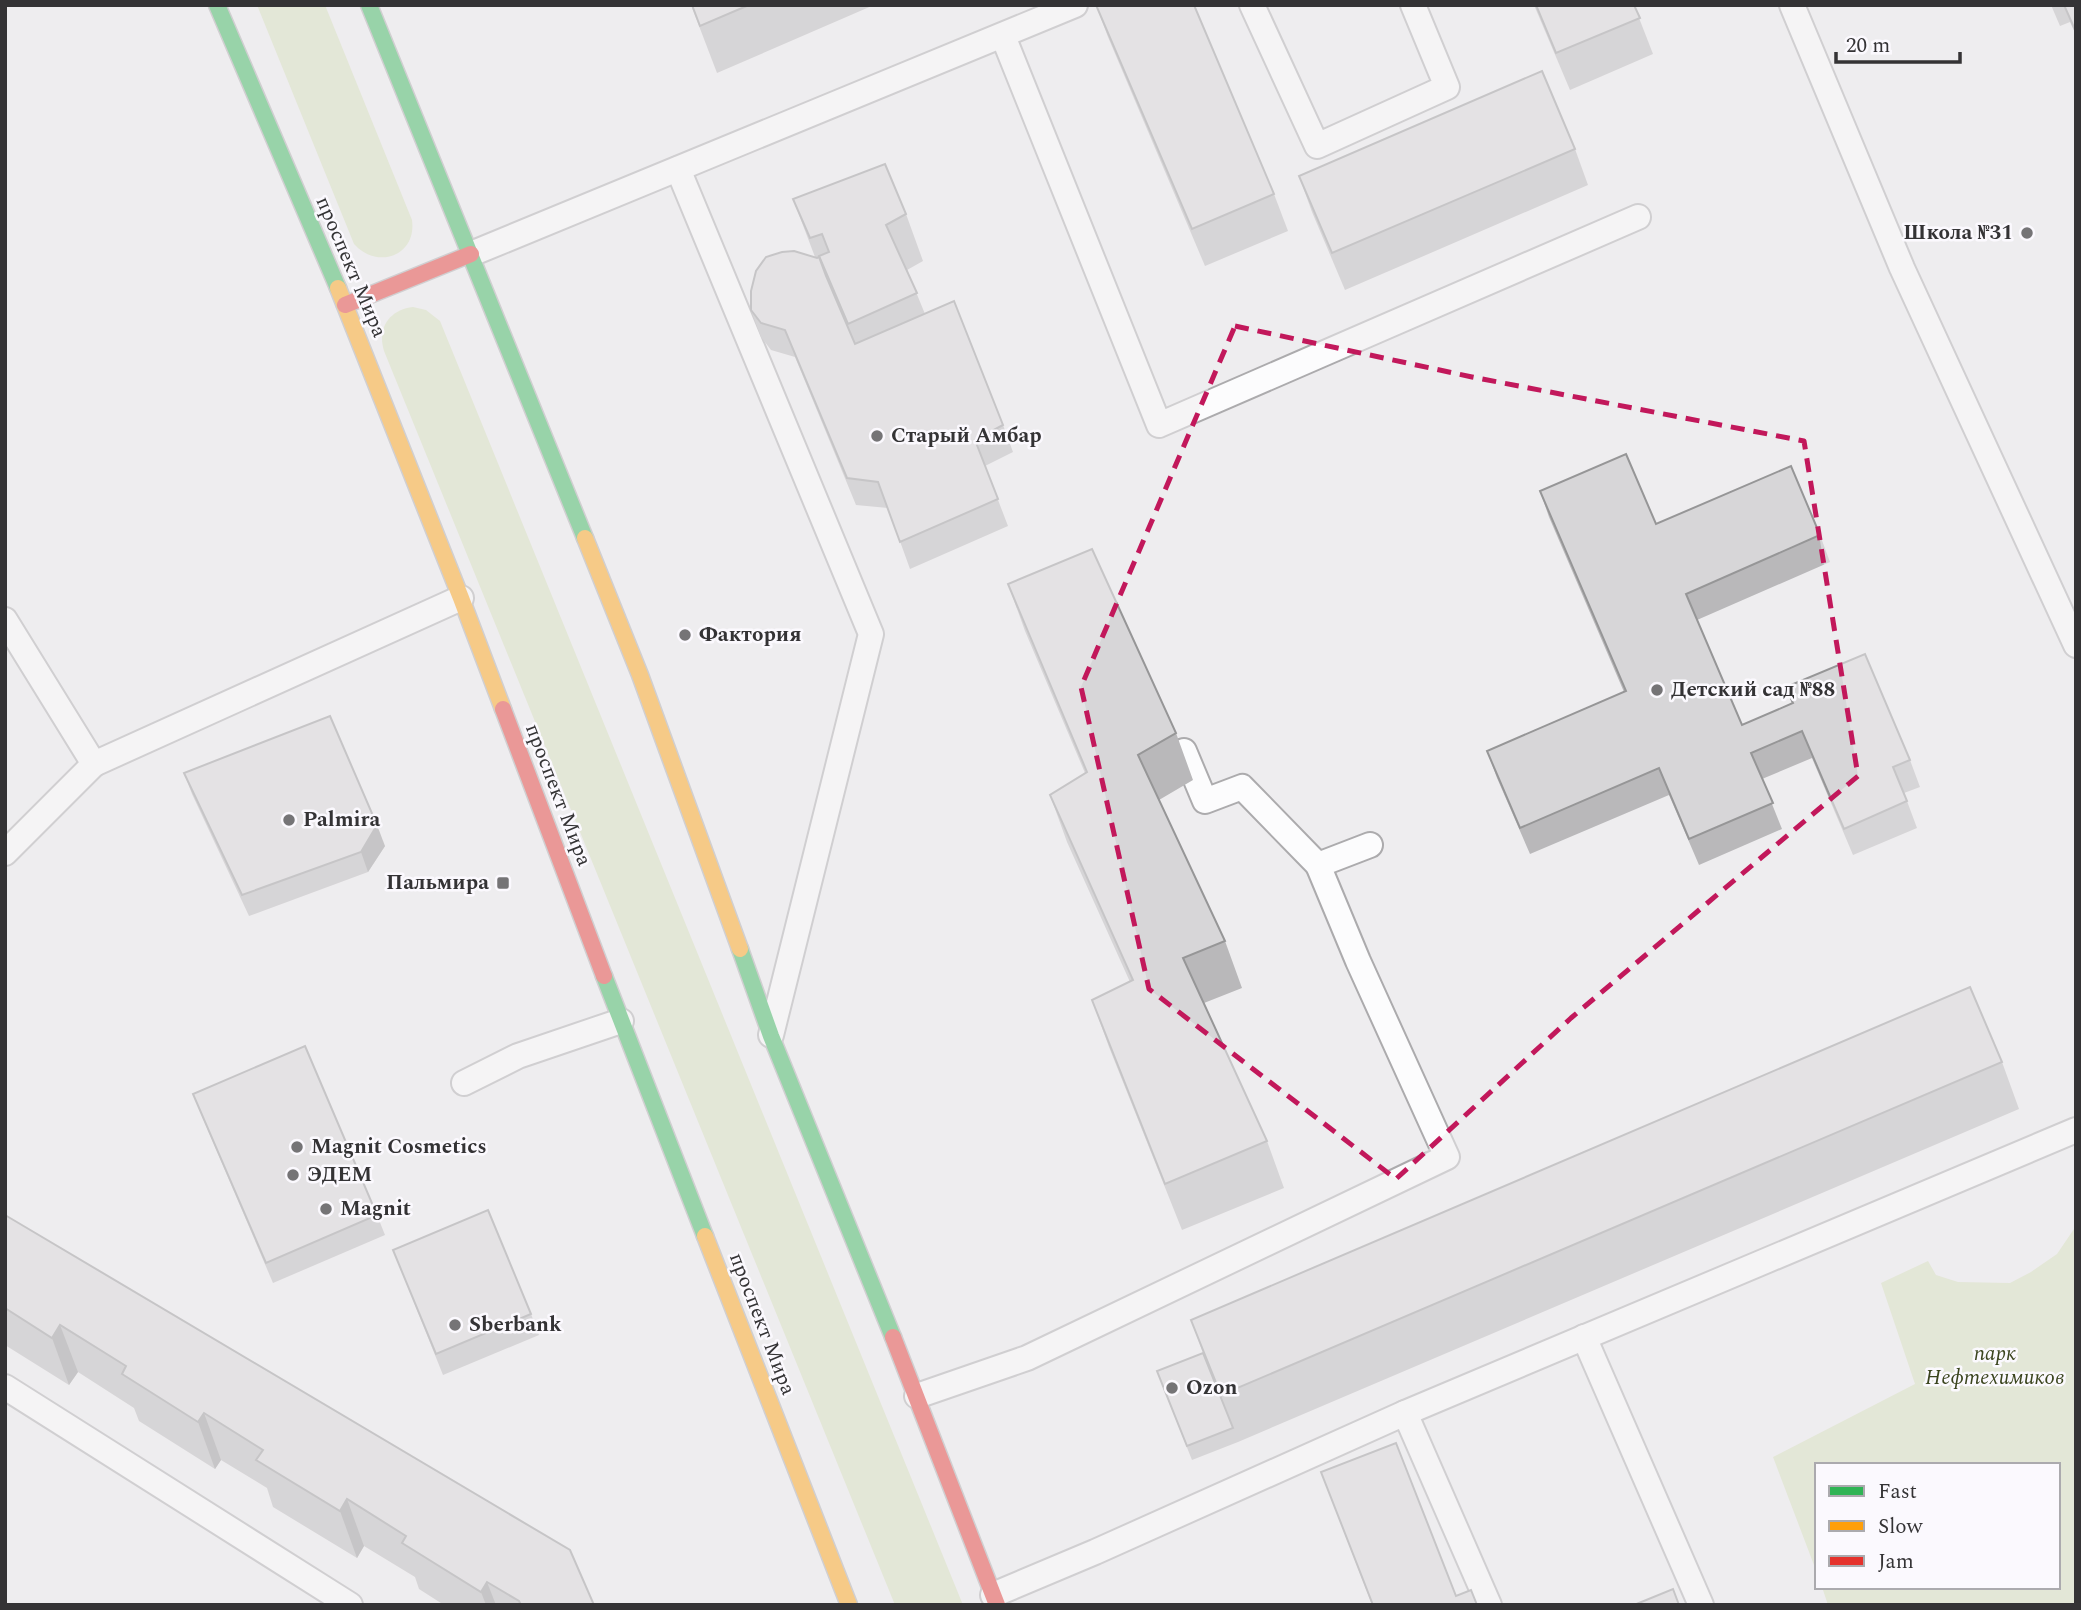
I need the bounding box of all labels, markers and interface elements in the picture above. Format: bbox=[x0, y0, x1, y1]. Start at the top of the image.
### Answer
scale bar bbox=[1836, 21, 1960, 65]
text: 20 m bbox=[1846, 30, 1890, 62]
street label: проспект Мира bbox=[307, 191, 395, 343]
place label: Школа №31 bbox=[1903, 217, 2013, 249]
marker: Школа №31 bbox=[2019, 225, 2035, 241]
place label: Старый Амбар bbox=[891, 420, 1042, 452]
marker: Старый Амбар bbox=[869, 428, 885, 444]
place label: Фактория bbox=[699, 619, 802, 651]
marker: Фактория bbox=[677, 627, 693, 643]
place label: Детский сад №88 bbox=[1671, 674, 1835, 706]
marker: Детский сад №88 bbox=[1649, 682, 1665, 698]
street label: проспект Мира bbox=[516, 719, 600, 872]
place label: Palmira bbox=[303, 804, 381, 836]
marker: Palmira bbox=[281, 812, 297, 828]
place label: Пальмира bbox=[386, 867, 489, 899]
marker: Пальмира bbox=[495, 875, 511, 891]
place label: Magnit Cosmetics bbox=[311, 1131, 487, 1163]
marker: Magnit Cosmetics bbox=[289, 1139, 305, 1155]
place label: ЭДЕМ bbox=[307, 1159, 372, 1191]
marker: ЭДЕМ bbox=[285, 1167, 301, 1183]
place label: Magnit bbox=[340, 1193, 411, 1225]
marker: Magnit bbox=[318, 1201, 334, 1217]
street label: проспект Мира bbox=[720, 1248, 804, 1401]
place label: Sberbank bbox=[469, 1309, 562, 1341]
marker: Sberbank bbox=[447, 1317, 463, 1333]
park label: парк Нефтехимиков bbox=[1925, 1338, 2065, 1394]
place label: Ozon bbox=[1186, 1372, 1238, 1404]
marker: Ozon bbox=[1164, 1380, 1180, 1396]
legend bbox=[1815, 1463, 2060, 1589]
text: Fast bbox=[1878, 1476, 1917, 1508]
text: Slow bbox=[1878, 1511, 1924, 1543]
text: Jam bbox=[1878, 1546, 1914, 1578]

